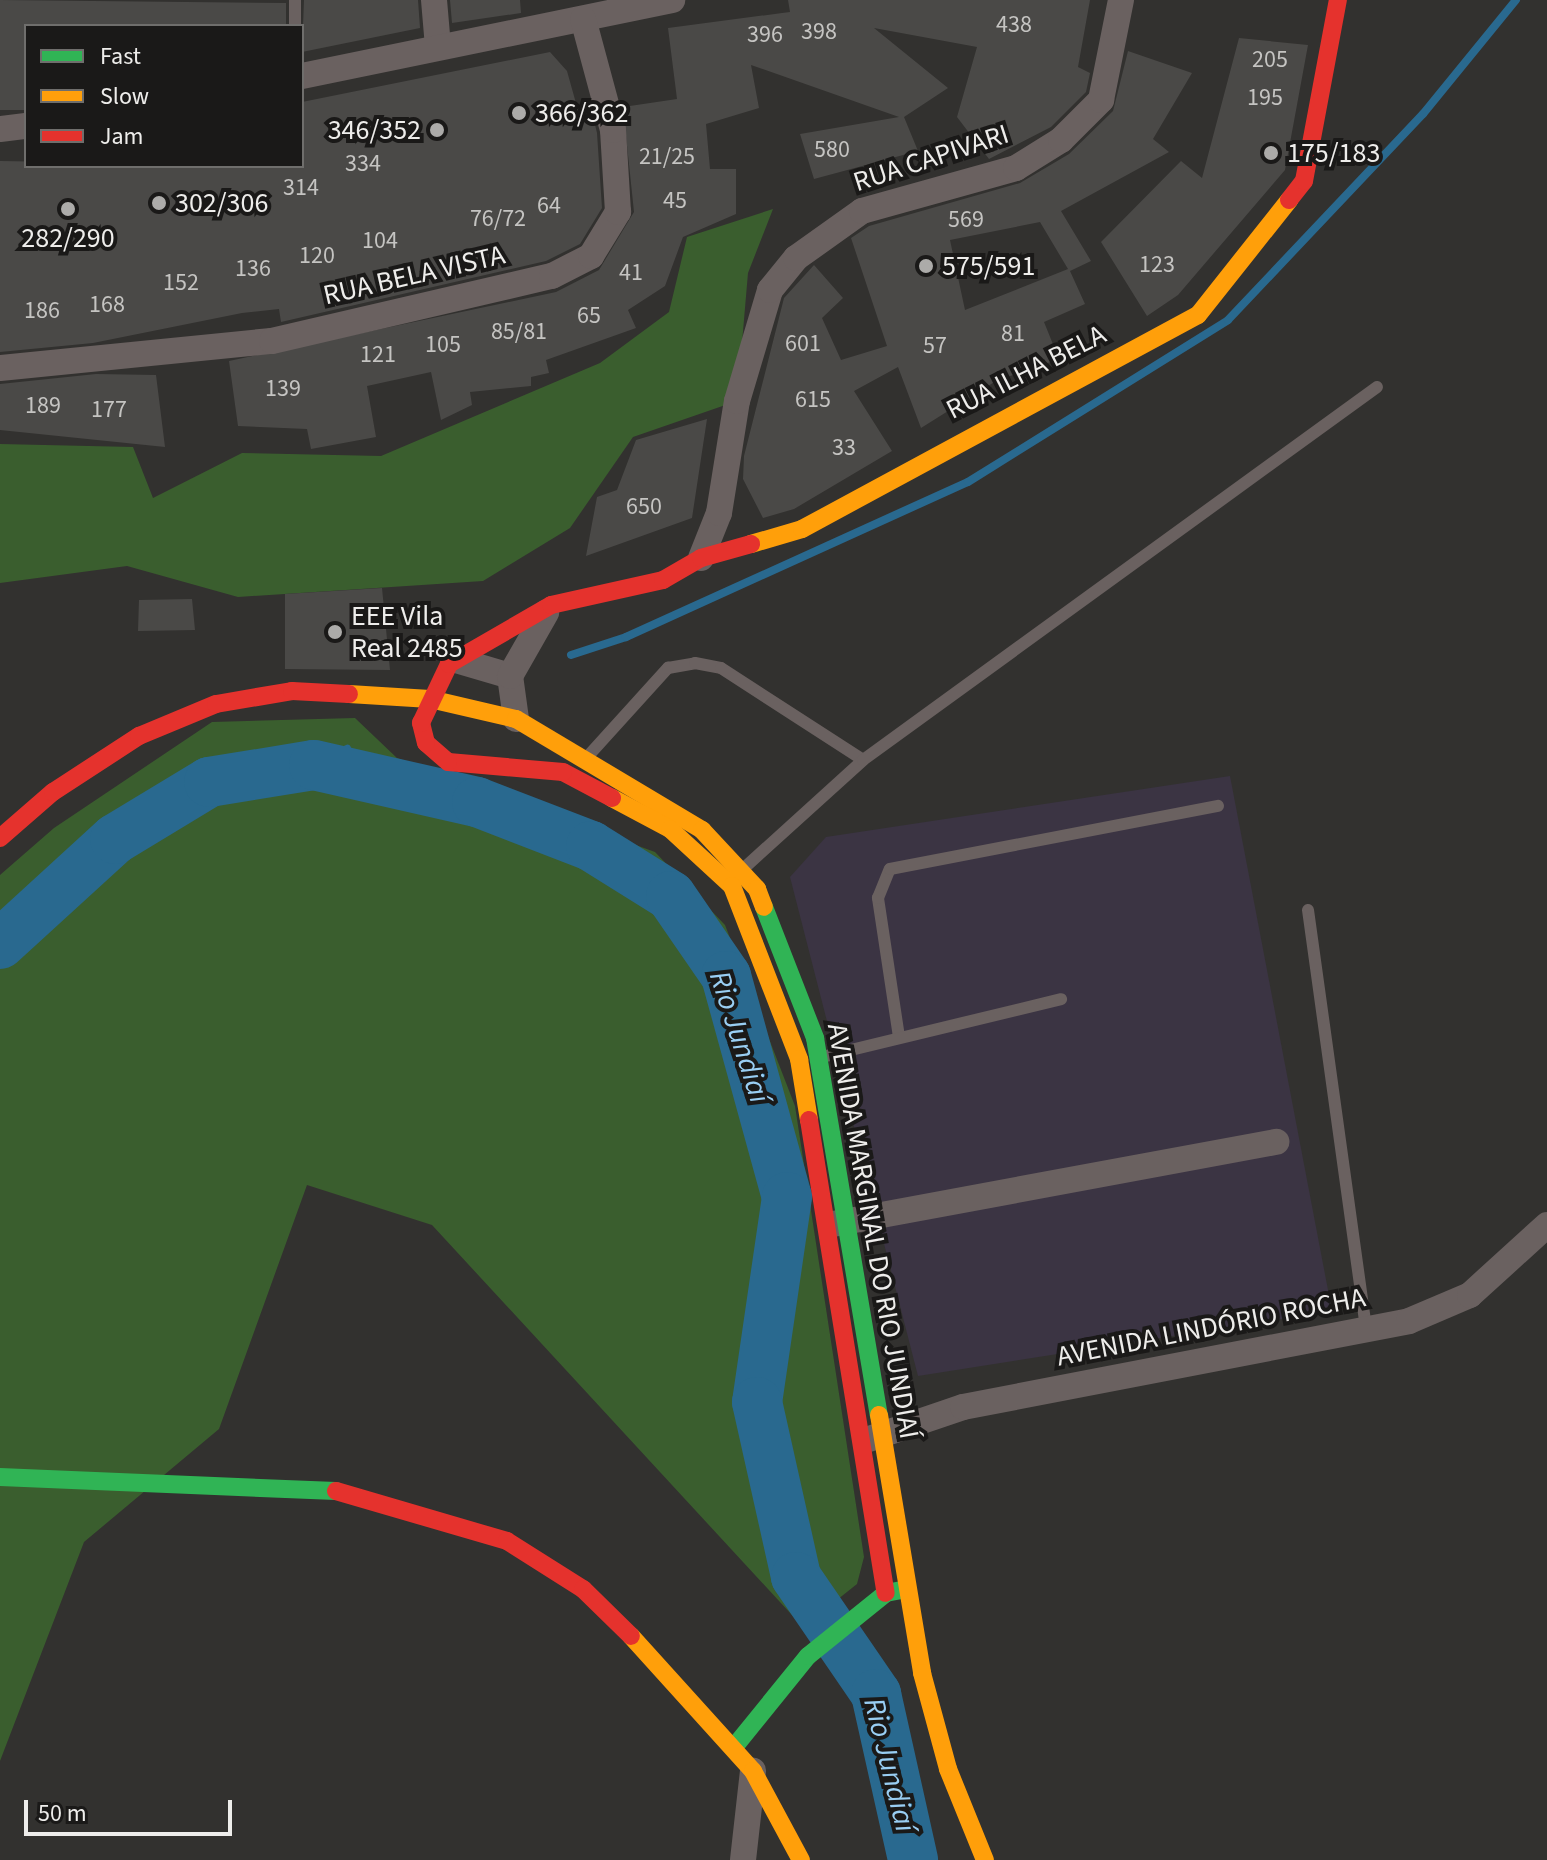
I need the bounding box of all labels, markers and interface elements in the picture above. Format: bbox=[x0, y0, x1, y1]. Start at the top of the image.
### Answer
house number: 438 bbox=[996, 11, 1032, 39]
house number: 398 bbox=[801, 18, 837, 46]
house number: 396 bbox=[747, 21, 783, 49]
legend bbox=[24, 24, 304, 168]
text: Fast bbox=[100, 39, 141, 74]
house number: 205 bbox=[1252, 46, 1288, 74]
text: Slow bbox=[100, 79, 149, 114]
house number: 195 bbox=[1247, 84, 1283, 112]
place label: 366/362 bbox=[535, 96, 628, 130]
marker: 366/362 bbox=[510, 104, 528, 122]
place label: 346/352 bbox=[328, 113, 421, 147]
street label: RUA CAPIVARI bbox=[849, 117, 1013, 199]
text: Jam bbox=[100, 119, 144, 154]
marker: 346/352 bbox=[428, 121, 446, 139]
house number: 580 bbox=[814, 136, 850, 164]
place label: 175/183 bbox=[1287, 136, 1380, 170]
house number: 21/25 bbox=[639, 143, 695, 171]
marker: 175/183 bbox=[1262, 144, 1280, 162]
house number: 334 bbox=[345, 150, 381, 178]
house number: 314 bbox=[283, 174, 319, 202]
place label: 302/306 bbox=[175, 186, 268, 220]
house number: 45 bbox=[663, 187, 687, 215]
house number: 64 bbox=[537, 192, 561, 220]
marker: 302/306 bbox=[150, 194, 168, 212]
marker: 282/290 bbox=[59, 200, 77, 218]
house number: 76/72 bbox=[470, 205, 526, 233]
house number: 569 bbox=[948, 206, 984, 234]
place label: 282/290 bbox=[21, 221, 115, 255]
house number: 104 bbox=[362, 227, 398, 255]
street label: RUA BELA VISTA bbox=[320, 238, 508, 312]
house number: 120 bbox=[299, 242, 335, 270]
place label: 575/591 bbox=[942, 249, 1035, 283]
house number: 123 bbox=[1139, 251, 1175, 279]
house number: 136 bbox=[235, 255, 271, 283]
marker: 575/591 bbox=[917, 257, 935, 275]
house number: 41 bbox=[619, 259, 643, 287]
house number: 152 bbox=[163, 269, 199, 297]
house number: 168 bbox=[89, 291, 125, 319]
house number: 186 bbox=[24, 297, 60, 325]
house number: 65 bbox=[577, 302, 601, 330]
street label: RUA ILHA BELA bbox=[941, 317, 1111, 427]
house number: 85/81 bbox=[491, 318, 547, 346]
house number: 81 bbox=[1001, 320, 1025, 348]
house number: 601 bbox=[785, 330, 821, 358]
house number: 105 bbox=[425, 331, 461, 359]
house number: 57 bbox=[923, 332, 947, 360]
house number: 121 bbox=[360, 341, 396, 369]
house number: 139 bbox=[265, 375, 301, 403]
house number: 615 bbox=[795, 386, 831, 414]
house number: 189 bbox=[25, 392, 61, 420]
house number: 177 bbox=[91, 396, 127, 424]
house number: 33 bbox=[832, 434, 856, 462]
house number: 650 bbox=[626, 493, 662, 521]
place label: EEE Vila Real 2485 bbox=[351, 599, 463, 665]
marker: EEE Vila Real 2485 bbox=[326, 623, 344, 641]
water label: Rio Jundiaí bbox=[701, 966, 777, 1108]
street label: AVENIDA MARGINAL DO RIO JUNDIAÍ bbox=[820, 1021, 926, 1441]
street label: AVENIDA LINDÓRIO ROCHA bbox=[1054, 1281, 1368, 1373]
water label: Rio Jundiaí bbox=[855, 1694, 923, 1836]
scale bar bbox=[28, 1784, 236, 1834]
text: 50 m bbox=[38, 1796, 87, 1831]

